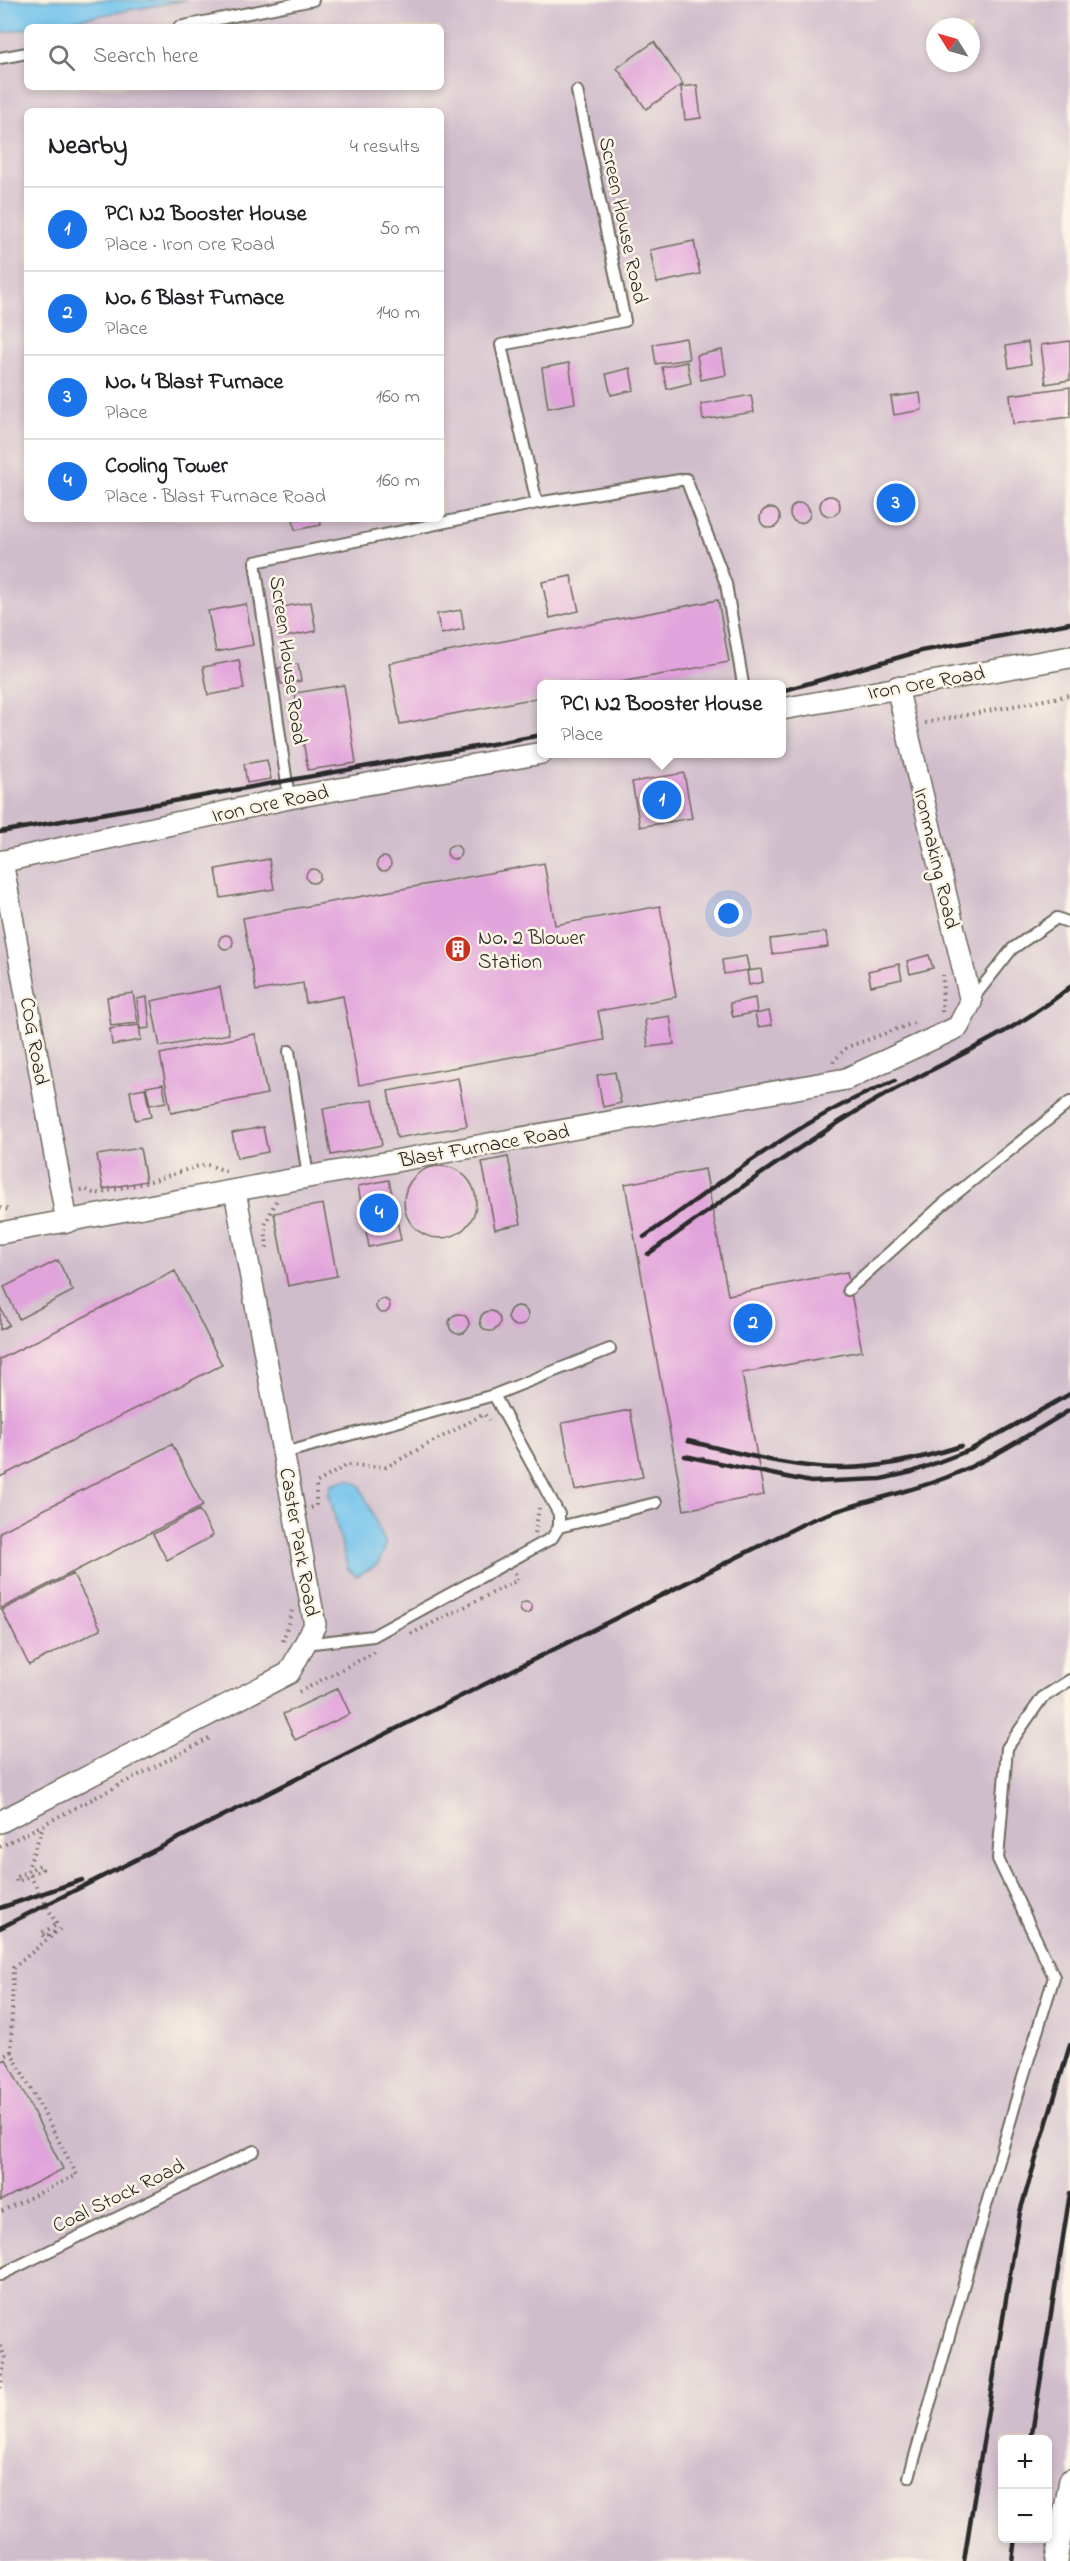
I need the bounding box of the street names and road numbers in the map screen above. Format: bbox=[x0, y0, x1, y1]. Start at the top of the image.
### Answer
street label: Screen House Road bbox=[590, 134, 654, 307]
street label: Screen House Road bbox=[260, 574, 314, 747]
street label: Iron Ore Road bbox=[865, 659, 988, 709]
street label: Iron Ore Road bbox=[209, 778, 332, 832]
street label: Ironmaking Road bbox=[902, 785, 966, 933]
street label: COG Road bbox=[11, 995, 56, 1088]
street label: Blast Furnace Road bbox=[396, 1117, 572, 1177]
street label: Caster Park Road bbox=[270, 1466, 326, 1619]
street label: Coal Stock Road bbox=[48, 2152, 190, 2242]

